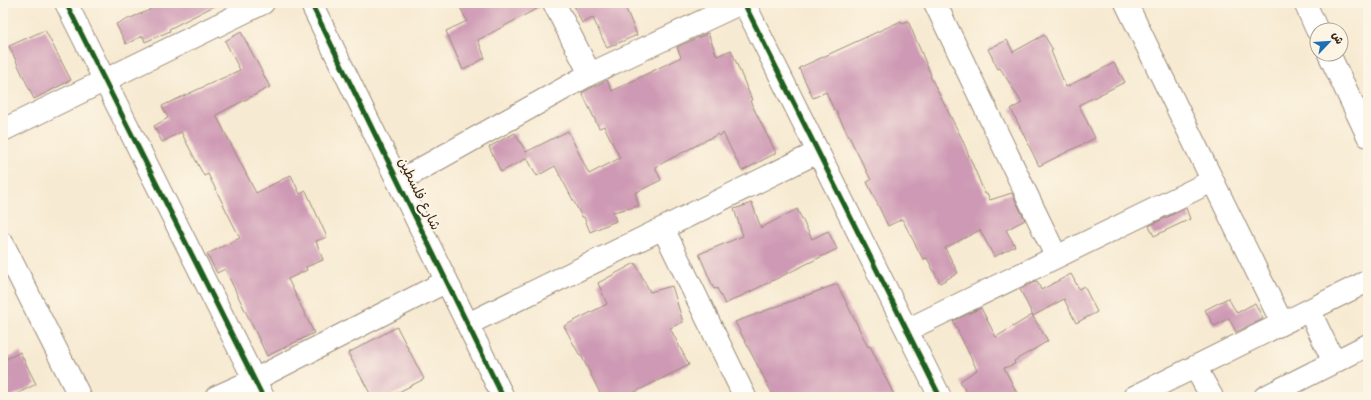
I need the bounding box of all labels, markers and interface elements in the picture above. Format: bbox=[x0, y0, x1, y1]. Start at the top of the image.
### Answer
north arrow bbox=[1309, 22, 1349, 62]
text: ش bbox=[1328, 30, 1346, 47]
street label: شارع فلسطين bbox=[394, 155, 444, 233]

